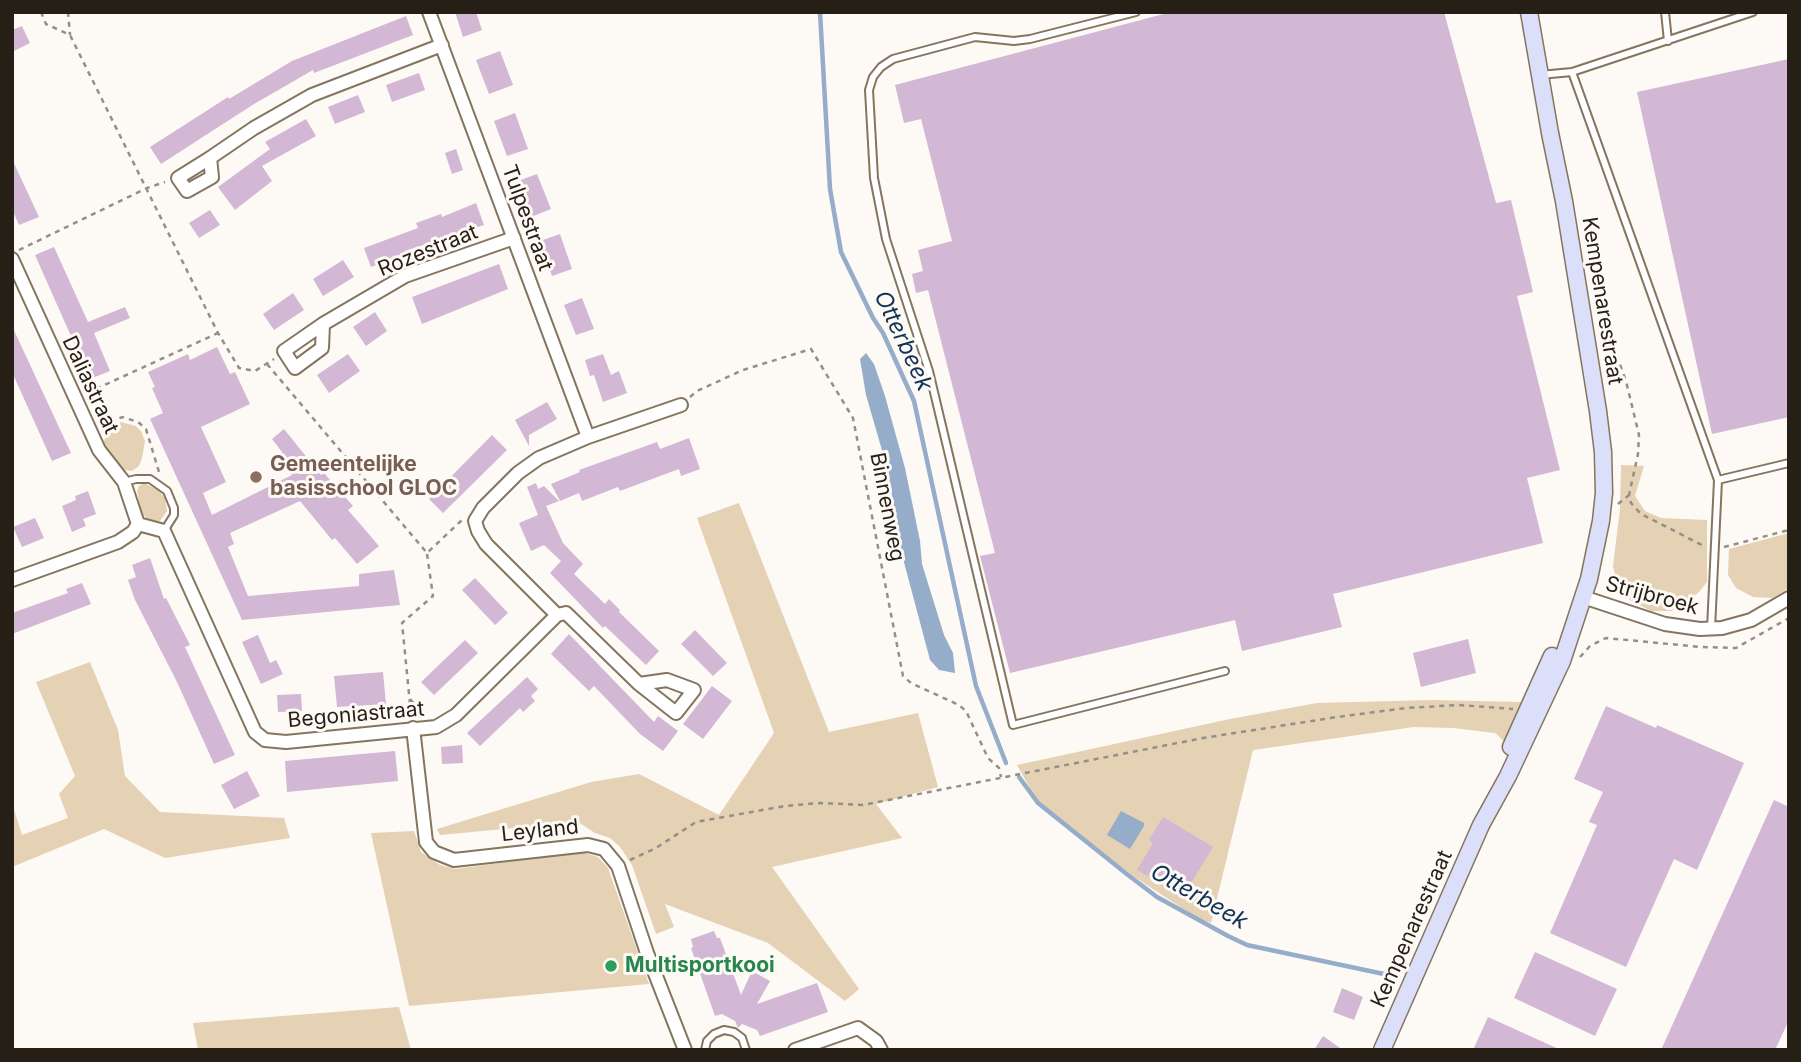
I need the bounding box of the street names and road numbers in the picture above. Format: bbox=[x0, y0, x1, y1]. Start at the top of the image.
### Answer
street label: Tulpestraat bbox=[496, 162, 558, 274]
street label: Kempenarestraat bbox=[1576, 215, 1628, 387]
street label: Rozestraat bbox=[374, 220, 482, 282]
street label: Daliastraat bbox=[56, 332, 124, 438]
street label: Binnenweg bbox=[864, 450, 910, 564]
street label: Strijbroek bbox=[1603, 571, 1701, 621]
street label: Begoniastraat bbox=[287, 696, 425, 734]
street label: Leyland bbox=[500, 814, 580, 848]
street label: Kempenarestraat bbox=[1366, 847, 1458, 1011]

